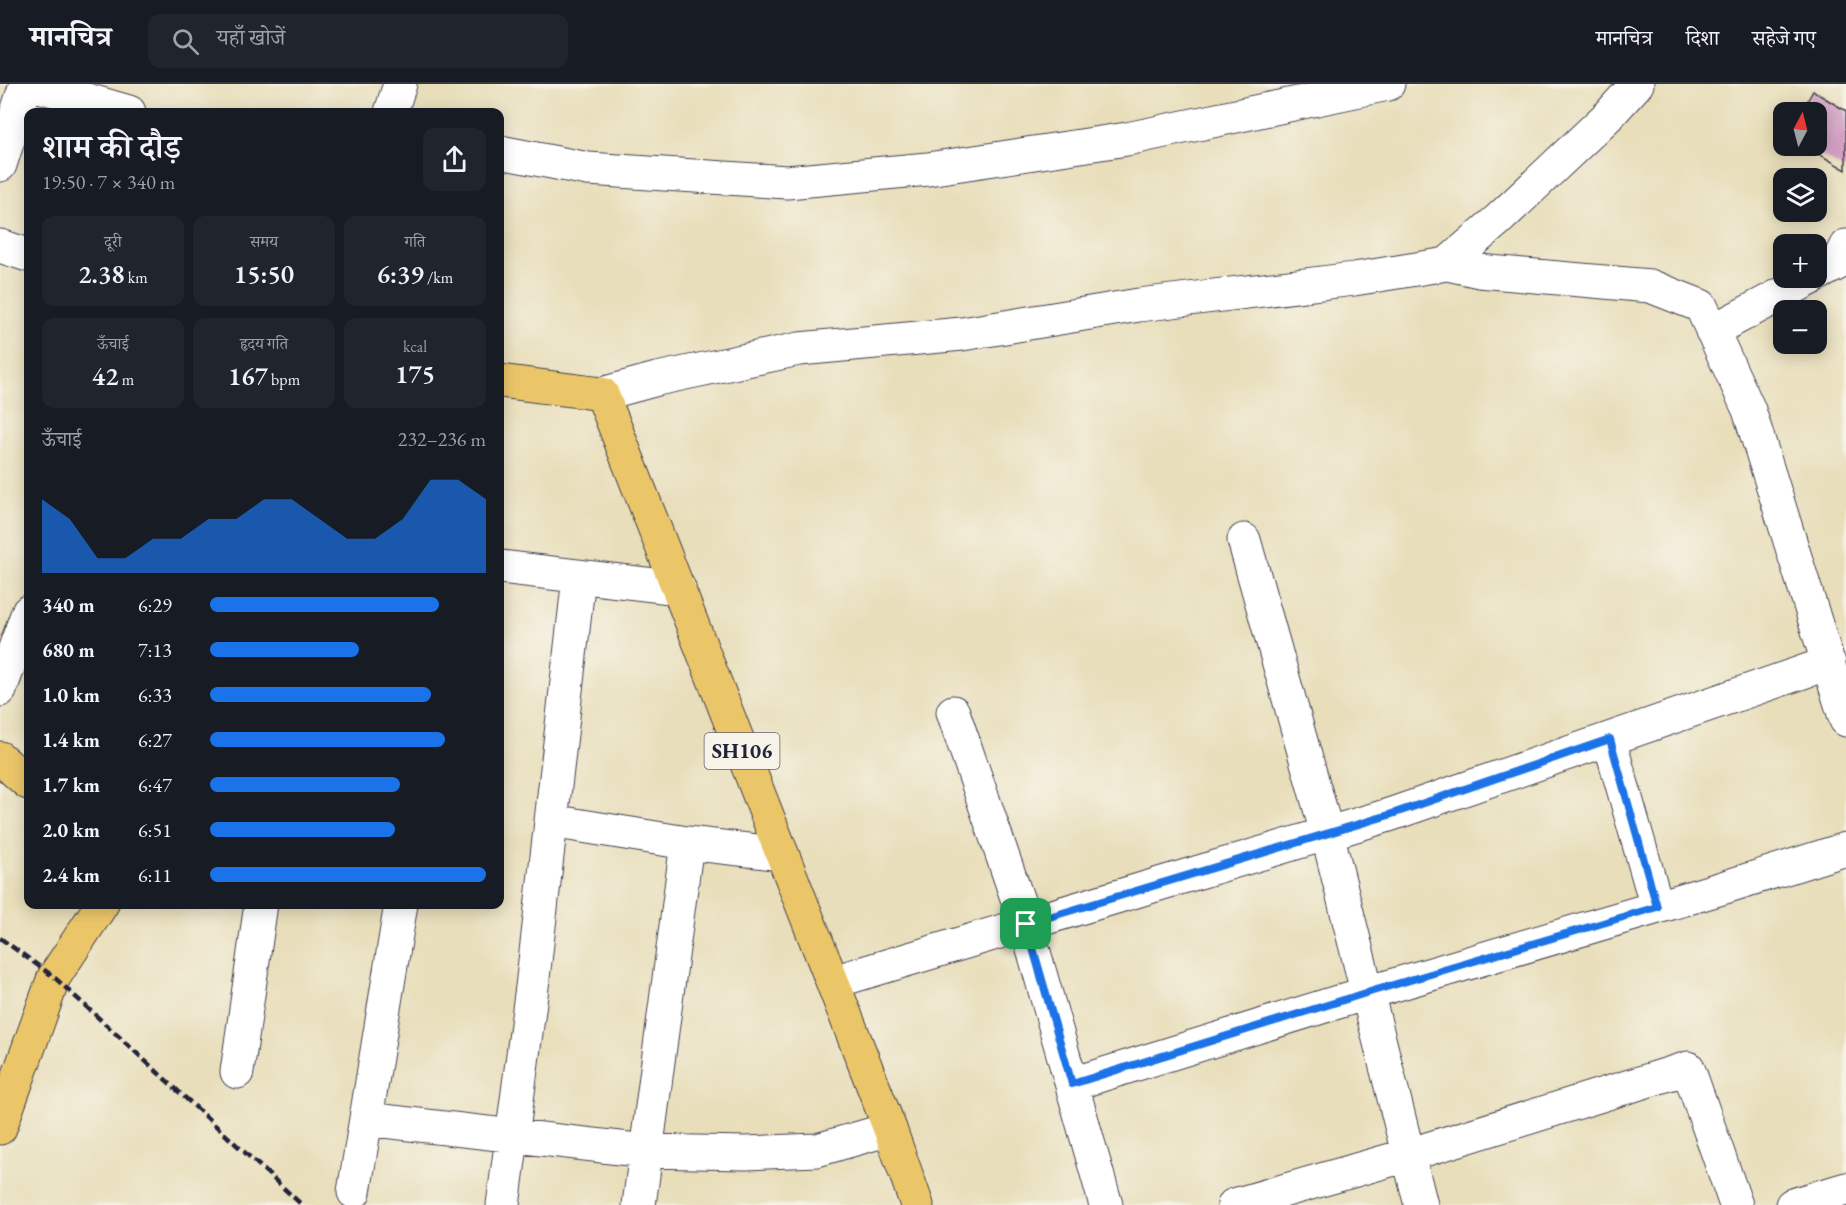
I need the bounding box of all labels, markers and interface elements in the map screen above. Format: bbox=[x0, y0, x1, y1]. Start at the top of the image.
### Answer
search box bbox=[148, 14, 568, 68]
text: मानचित्र bbox=[30, 18, 112, 54]
text: यहाँ खोजें bbox=[217, 23, 285, 52]
text: मानचित्र bbox=[1596, 24, 1653, 51]
text: दिशा bbox=[1686, 24, 1719, 51]
text: सहेजे गए bbox=[1752, 24, 1816, 51]
icon: search bbox=[169, 25, 202, 58]
north arrow bbox=[1773, 102, 1827, 156]
map controls bbox=[1773, 102, 1827, 354]
text: शाम की दौड़ bbox=[42, 125, 181, 168]
button: share bbox=[423, 128, 486, 191]
button: layers bbox=[1773, 168, 1827, 222]
text: 19:50 · 7 × 340 m bbox=[42, 169, 175, 195]
text: दूरी bbox=[104, 231, 122, 252]
text: समय bbox=[250, 231, 278, 252]
text: गति bbox=[405, 231, 425, 252]
button: + bbox=[1773, 234, 1827, 288]
text: 2.38 bbox=[78, 257, 125, 291]
text: 15:50 bbox=[234, 257, 294, 291]
text: 6:39 bbox=[377, 257, 424, 291]
text: km bbox=[125, 267, 148, 288]
text: /km bbox=[424, 267, 453, 288]
button: − bbox=[1773, 300, 1827, 354]
text: ऊँचाई bbox=[97, 333, 129, 354]
text: हृदय गति bbox=[240, 333, 288, 354]
text: kcal bbox=[403, 336, 427, 357]
text: 175 bbox=[395, 357, 435, 391]
text: 42 bbox=[92, 359, 119, 393]
text: 167 bbox=[228, 359, 268, 393]
text: m bbox=[119, 369, 134, 390]
text: bpm bbox=[268, 369, 300, 390]
text: ऊँचाई bbox=[42, 426, 81, 452]
text: 232–236 m bbox=[398, 426, 486, 452]
text: 340 m bbox=[42, 592, 95, 618]
text: 6:29 bbox=[138, 592, 172, 618]
text: 680 m bbox=[42, 637, 95, 663]
text: 7:13 bbox=[138, 637, 172, 663]
text: 1.0 km bbox=[42, 682, 100, 708]
text: 6:33 bbox=[138, 682, 172, 708]
text: 1.4 km bbox=[42, 727, 100, 753]
text: 6:27 bbox=[138, 727, 172, 753]
road number: SH106 bbox=[704, 733, 780, 769]
text: 1.7 km bbox=[42, 772, 100, 798]
text: 6:47 bbox=[138, 772, 172, 798]
text: 2.0 km bbox=[42, 817, 100, 843]
text: 6:51 bbox=[138, 817, 172, 843]
text: 2.4 km bbox=[42, 862, 100, 888]
text: 6:11 bbox=[138, 862, 172, 888]
pin bbox=[1000, 898, 1051, 949]
icon: arrive bbox=[1009, 907, 1042, 940]

